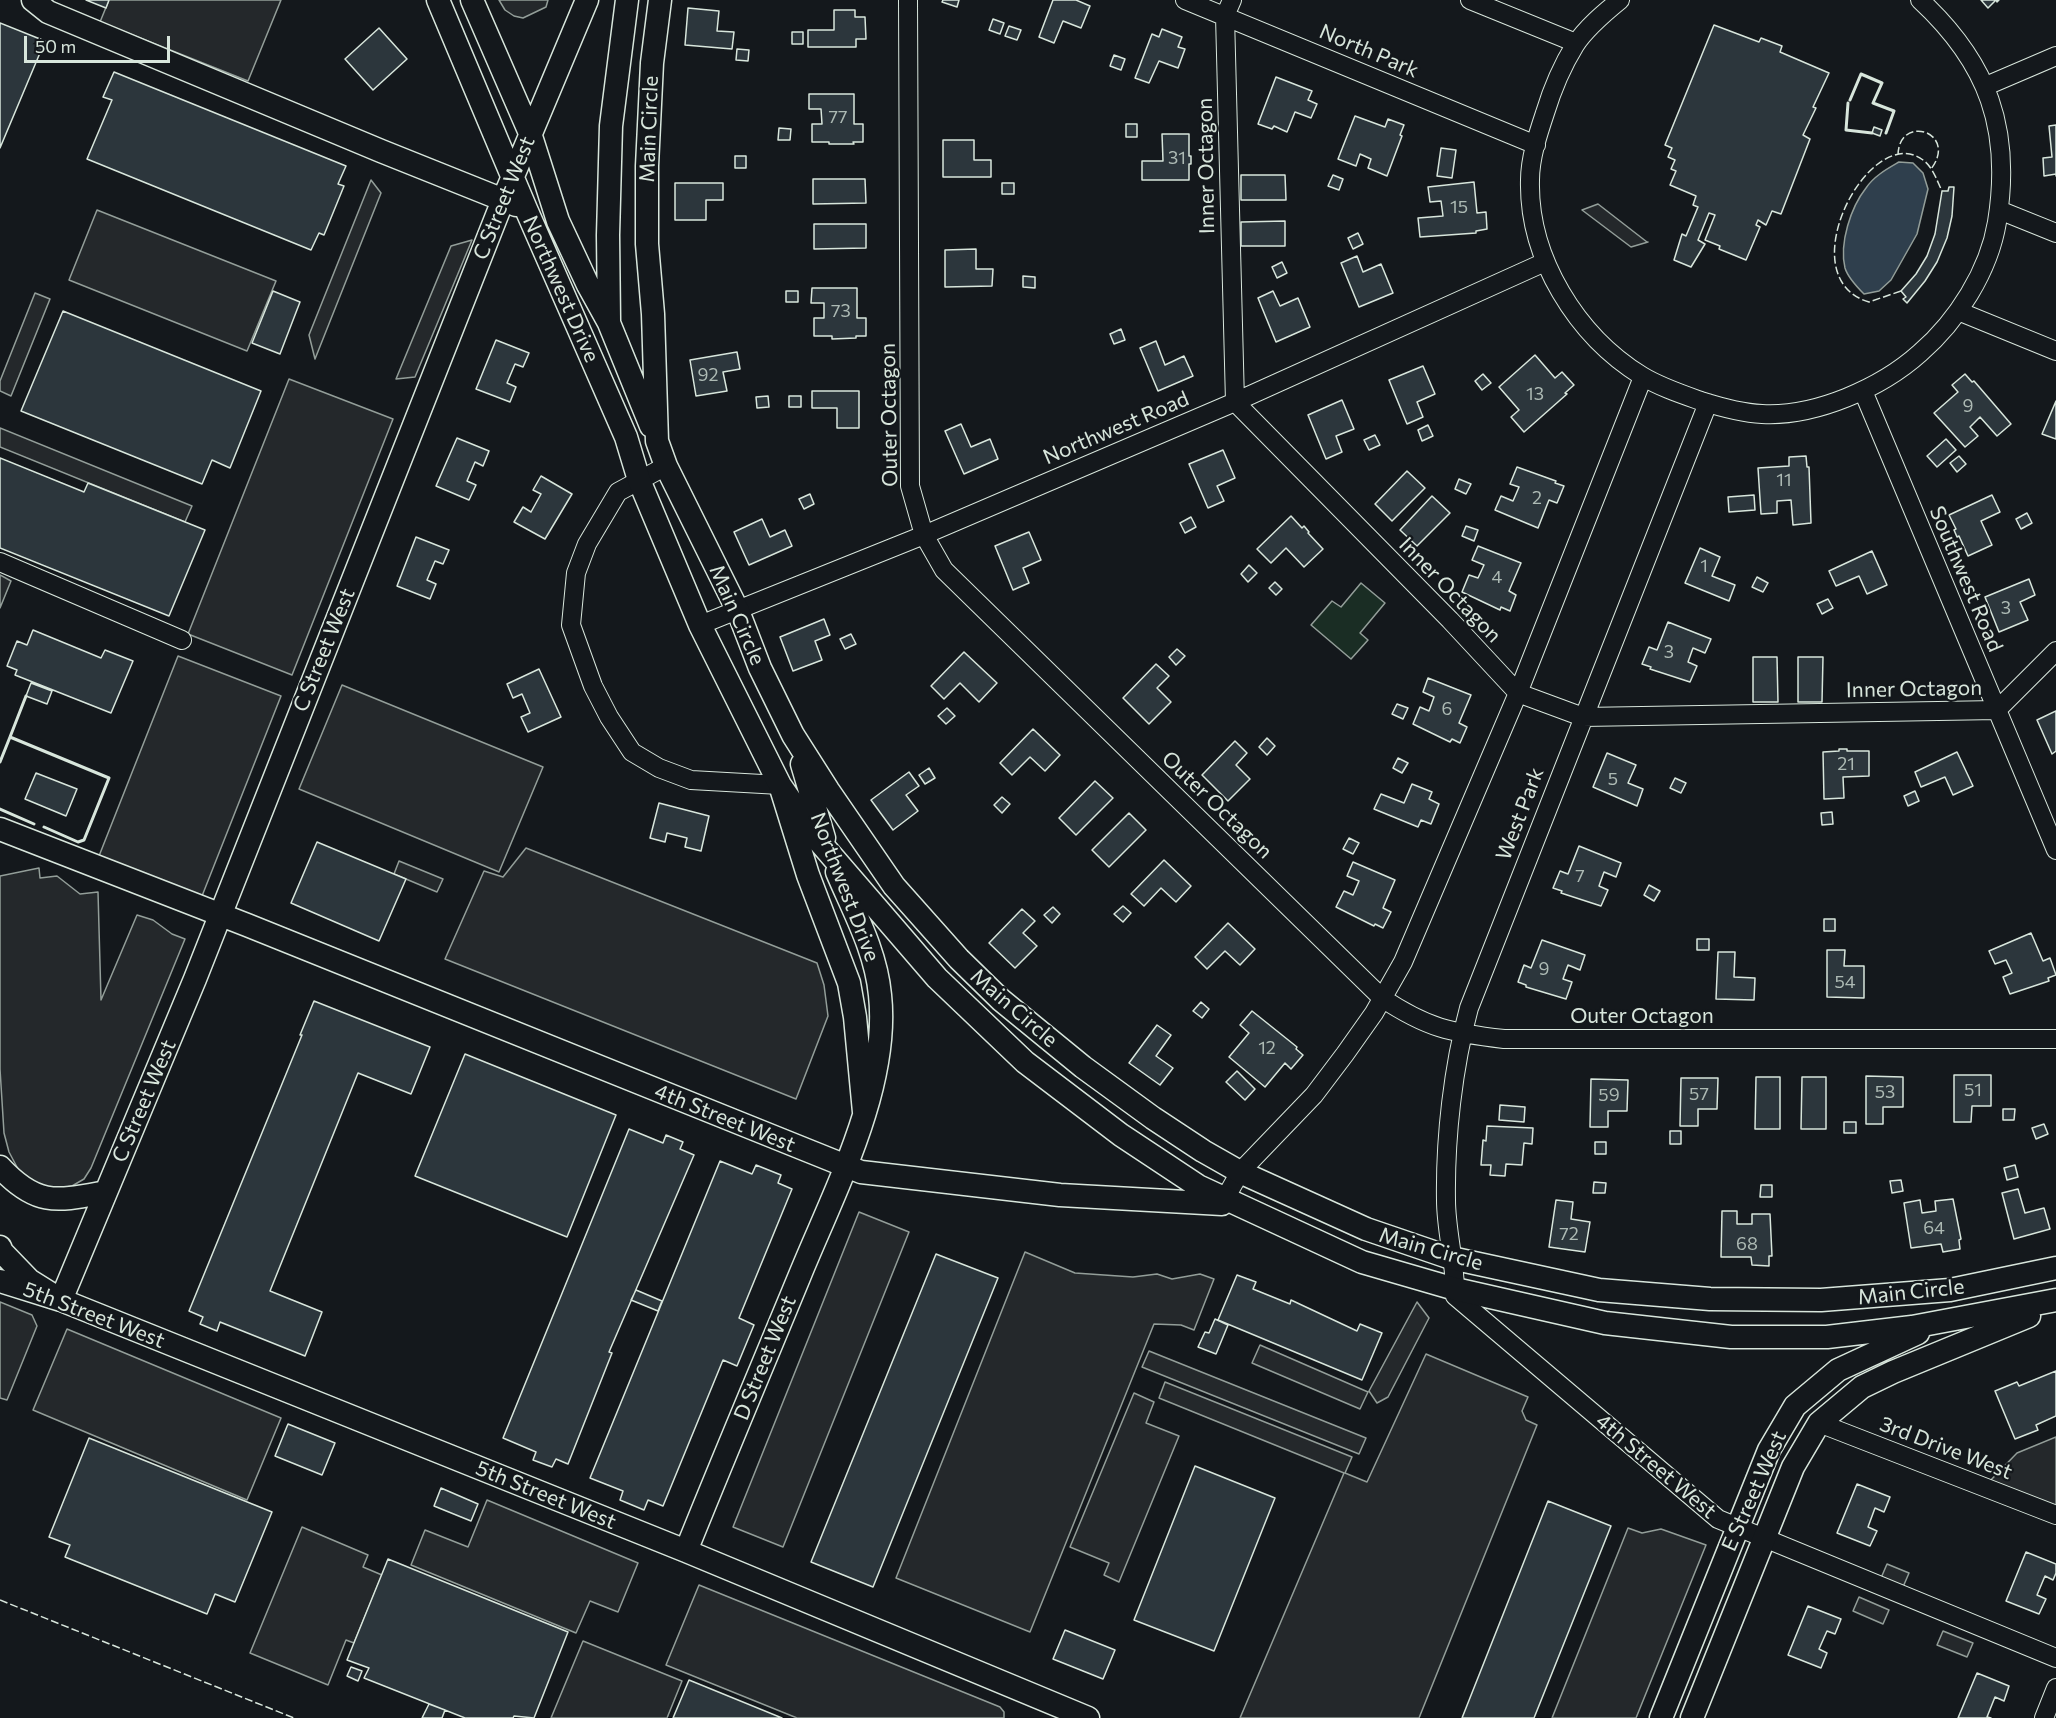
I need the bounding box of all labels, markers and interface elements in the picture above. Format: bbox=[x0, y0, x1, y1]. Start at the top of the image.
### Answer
street label: North Park bbox=[1316, 19, 1422, 83]
scale bar bbox=[27, 24, 172, 62]
text: 50 m bbox=[35, 35, 76, 57]
street label: Main Circle bbox=[635, 75, 663, 183]
street label: Inner Octagon bbox=[1192, 98, 1220, 234]
house number: 77 bbox=[828, 106, 848, 128]
street label: C Street West bbox=[468, 133, 540, 263]
house number: 31 bbox=[1168, 147, 1186, 169]
house number: 15 bbox=[1450, 196, 1468, 218]
street label: Northwest Drive bbox=[517, 212, 605, 366]
house number: 73 bbox=[831, 300, 851, 322]
street label: Outer Octagon bbox=[875, 343, 903, 487]
house number: 92 bbox=[698, 364, 718, 386]
house number: 13 bbox=[1526, 383, 1544, 405]
street label: Northwest Road bbox=[1039, 386, 1193, 470]
house number: 9 bbox=[1963, 395, 1973, 417]
house number: 11 bbox=[1776, 469, 1792, 491]
house number: 2 bbox=[1532, 487, 1542, 509]
street label: Southwest Road bbox=[1924, 502, 2008, 656]
street label: Inner Octagon bbox=[1394, 532, 1506, 648]
house number: 1 bbox=[1700, 555, 1708, 577]
street label: Main Circle bbox=[704, 561, 770, 669]
house number: 4 bbox=[1492, 566, 1502, 588]
street label: C Street West bbox=[288, 585, 360, 715]
house number: 3 bbox=[2001, 597, 2011, 619]
house number: 3 bbox=[1664, 641, 1674, 663]
street label: Inner Octagon bbox=[1846, 675, 1982, 703]
house number: 6 bbox=[1442, 698, 1452, 720]
street label: Outer Octagon bbox=[1157, 746, 1277, 864]
house number: 21 bbox=[1837, 753, 1855, 775]
street label: West Park bbox=[1491, 764, 1549, 864]
house number: 5 bbox=[1608, 768, 1618, 790]
street label: Northwest Drive bbox=[805, 809, 885, 965]
house number: 7 bbox=[1575, 865, 1585, 887]
house number: 9 bbox=[1539, 958, 1549, 980]
street label: Main Circle bbox=[965, 963, 1063, 1053]
house number: 54 bbox=[1834, 971, 1856, 993]
street label: Outer Octagon bbox=[1570, 1003, 1714, 1029]
street label: C Street West bbox=[107, 1036, 181, 1166]
house number: 12 bbox=[1258, 1037, 1276, 1059]
street label: 4th Street West bbox=[651, 1078, 799, 1158]
house number: 51 bbox=[1964, 1079, 1982, 1101]
house number: 53 bbox=[1875, 1081, 1895, 1103]
house number: 57 bbox=[1689, 1083, 1709, 1105]
house number: 59 bbox=[1598, 1084, 1620, 1106]
house number: 64 bbox=[1923, 1217, 1945, 1239]
street label: Main Circle bbox=[1376, 1222, 1486, 1276]
house number: 72 bbox=[1559, 1223, 1579, 1245]
house number: 68 bbox=[1736, 1233, 1758, 1255]
street label: Main Circle bbox=[1857, 1274, 1965, 1310]
street label: 5th Street West bbox=[20, 1276, 168, 1354]
street label: D Street West bbox=[729, 1292, 801, 1424]
street label: 4th Street West bbox=[1591, 1408, 1721, 1524]
street label: 3rd Drive West bbox=[1876, 1411, 2016, 1485]
street label: E Street West bbox=[1716, 1427, 1792, 1555]
street label: 5th Street West bbox=[472, 1455, 620, 1535]

